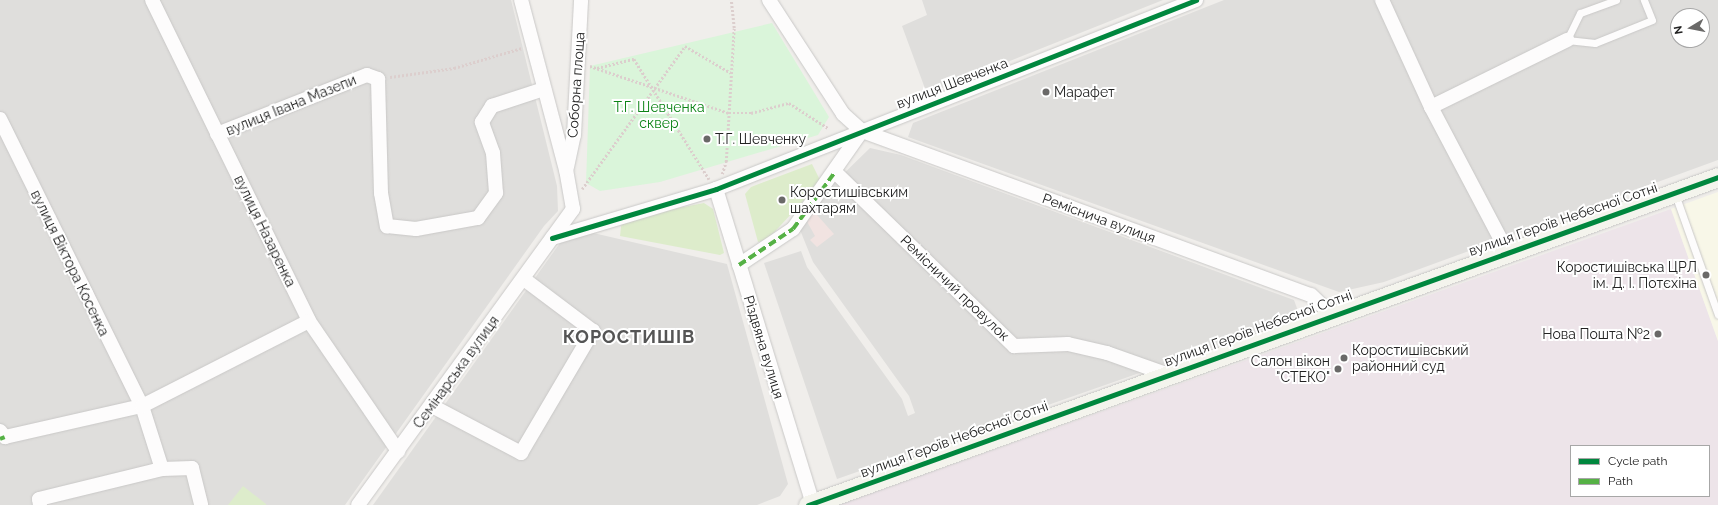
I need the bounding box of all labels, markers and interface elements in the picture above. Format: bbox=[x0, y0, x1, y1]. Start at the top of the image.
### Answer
north arrow bbox=[1670, 8, 1710, 48]
text: N bbox=[1672, 25, 1686, 35]
street label: Соборна площа bbox=[564, 31, 588, 139]
street label: вулиця Шевченка bbox=[894, 54, 1010, 112]
street label: вулиця Івана Мазепи bbox=[223, 71, 359, 139]
place label: Марафет bbox=[1054, 84, 1115, 100]
marker: Марафет bbox=[1041, 87, 1051, 97]
park label: Т.Г. Шевченка сквер bbox=[613, 99, 705, 132]
place label: Т.Г. Шевченку bbox=[715, 131, 806, 147]
marker: Т.Г. Шевченку bbox=[702, 134, 712, 144]
street label: вулиця Назаренка bbox=[231, 172, 299, 290]
street label: вулиця Героїв Небесної Сотні bbox=[1466, 179, 1660, 259]
place label: Коростишівським шахтарям bbox=[790, 184, 908, 216]
street label: вулиця Віктора Косенка bbox=[27, 187, 113, 339]
street label: Реміснича вулиця bbox=[1040, 190, 1158, 246]
marker: Коростишівським шахтарям bbox=[777, 195, 787, 205]
street label: Ремісничий провулок bbox=[897, 232, 1013, 344]
place label: Коростишівська ЦРЛ ім. Д. І. Потєхіна bbox=[1557, 259, 1697, 292]
marker: Коростишівська ЦРЛ ім. Д. І. Потєхіна bbox=[1700, 269, 1712, 281]
street label: вулиця Героїв Небесної Сотні bbox=[1162, 286, 1354, 370]
street label: Різдвяна вулиця bbox=[740, 293, 788, 401]
street label: Семінарська вулиця bbox=[410, 313, 502, 431]
district label: КОРОСТИШІВ bbox=[563, 326, 695, 348]
place label: Нова Пошта №2 bbox=[1542, 326, 1650, 342]
marker: Нова Пошта №2 bbox=[1653, 329, 1663, 339]
place label: Коростишівський районний суд bbox=[1352, 342, 1469, 374]
place label: Салон вікон "СТЕКО" bbox=[1251, 353, 1330, 386]
marker: Коростишівський районний суд bbox=[1339, 353, 1349, 363]
marker: Салон вікон "СТЕКО" bbox=[1333, 364, 1343, 374]
street label: вулиця Героїв Небесної Сотні bbox=[858, 397, 1050, 481]
legend bbox=[1570, 445, 1710, 497]
text: Cycle path bbox=[1608, 454, 1667, 468]
text: Path bbox=[1608, 474, 1633, 488]

